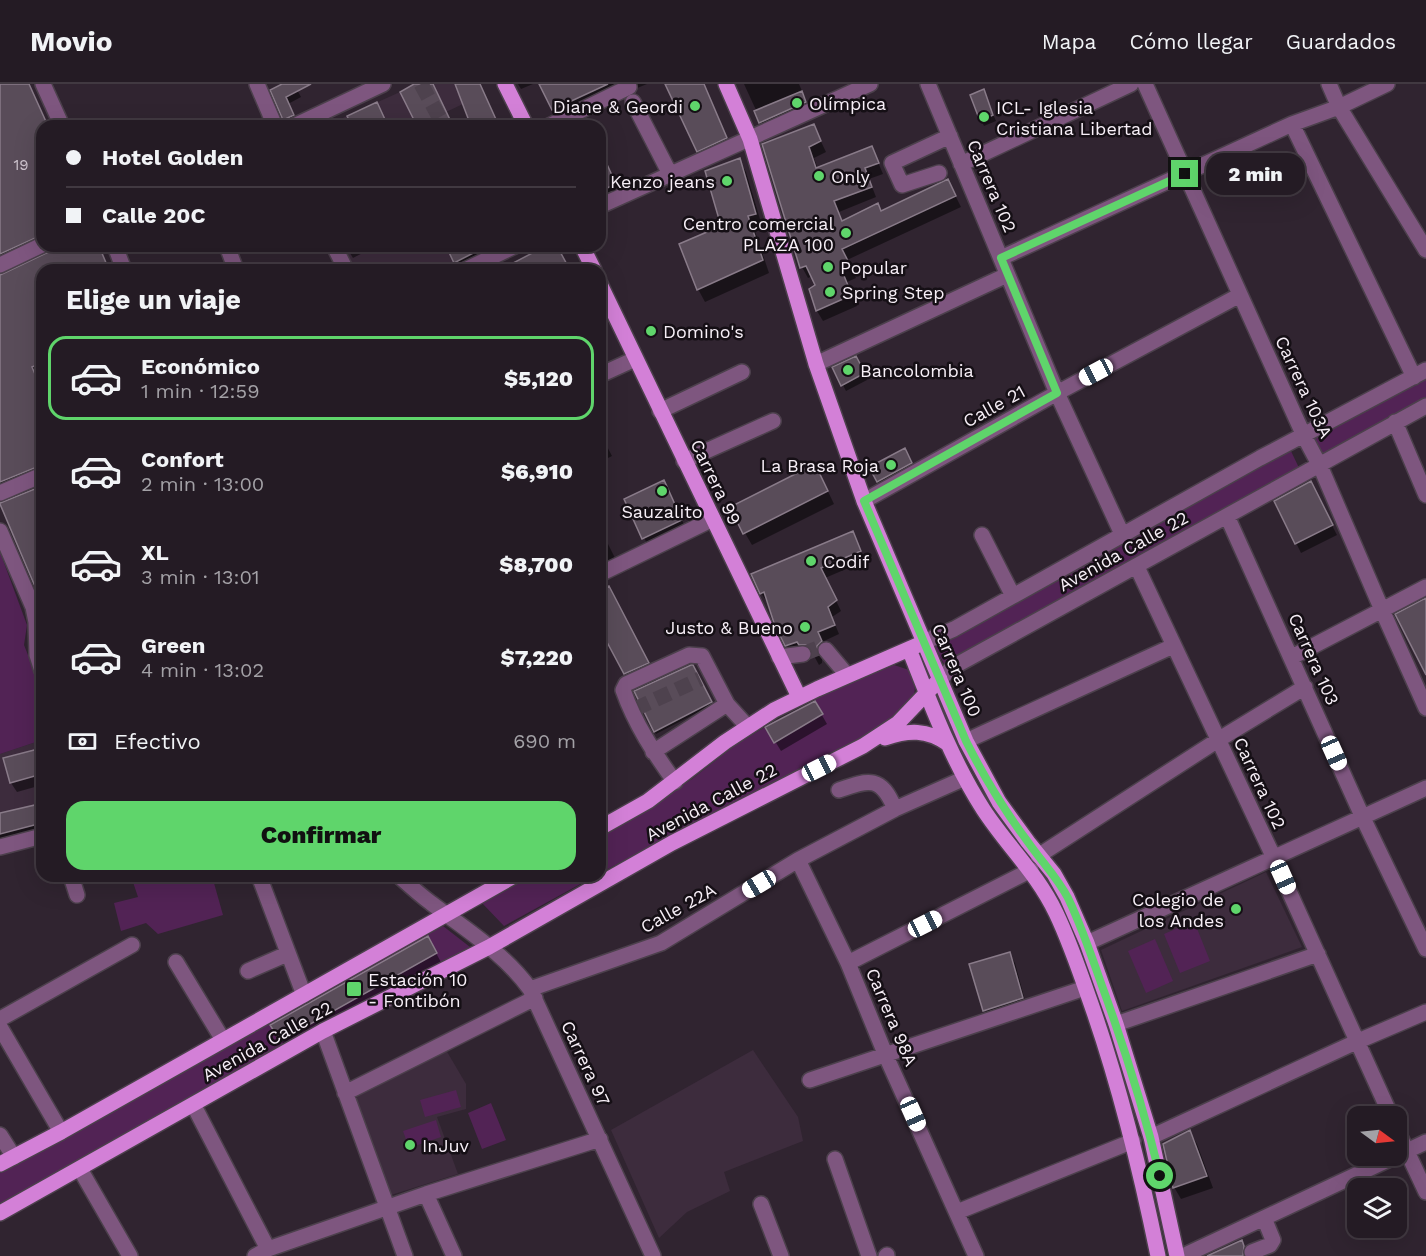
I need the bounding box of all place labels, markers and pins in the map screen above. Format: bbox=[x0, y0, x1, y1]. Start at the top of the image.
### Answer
place label: Olímpica bbox=[809, 93, 886, 114]
place label: Diane & Geordi bbox=[553, 96, 683, 117]
marker: Olímpica bbox=[790, 96, 804, 110]
place label: ICL- Iglesia Cristiana Libertad bbox=[996, 97, 1153, 139]
marker: Diane & Geordi bbox=[688, 99, 702, 113]
marker: ICL- Iglesia Cristiana Libertad bbox=[977, 110, 991, 124]
place label: Only bbox=[831, 166, 871, 187]
marker: Only bbox=[812, 169, 826, 183]
place label: Kenzo jeans bbox=[610, 171, 715, 192]
marker: Kenzo jeans bbox=[720, 174, 734, 188]
place label: Centro comercial PLAZA 100 bbox=[683, 213, 834, 255]
marker: Centro comercial PLAZA 100 bbox=[839, 226, 853, 240]
place label: Popular bbox=[840, 257, 907, 278]
marker: Popular bbox=[821, 260, 835, 274]
place label: Spring Step bbox=[842, 282, 944, 303]
marker: Spring Step bbox=[823, 285, 837, 299]
place label: Domino's bbox=[663, 321, 744, 342]
marker: Domino's bbox=[644, 324, 658, 338]
place label: Bancolombia bbox=[860, 360, 974, 381]
marker: Bancolombia bbox=[841, 363, 855, 377]
place label: La Brasa Roja bbox=[760, 455, 879, 476]
marker: La Brasa Roja bbox=[884, 458, 898, 472]
marker: Sauzalito bbox=[655, 484, 669, 498]
place label: Sauzalito bbox=[621, 501, 703, 522]
place label: Codif bbox=[823, 551, 869, 572]
marker: Codif bbox=[804, 554, 818, 568]
place label: Justo & Bueno bbox=[665, 617, 793, 638]
marker: Justo & Bueno bbox=[798, 620, 812, 634]
place label: Colegio de los Andes bbox=[1132, 889, 1224, 931]
marker: Colegio de los Andes bbox=[1229, 902, 1243, 916]
place label: Estación 10 - Fontibón bbox=[368, 969, 468, 1011]
marker: Estación 10 - Fontibón bbox=[345, 980, 363, 998]
place label: InJuv bbox=[422, 1135, 470, 1156]
marker: InJuv bbox=[403, 1138, 417, 1152]

